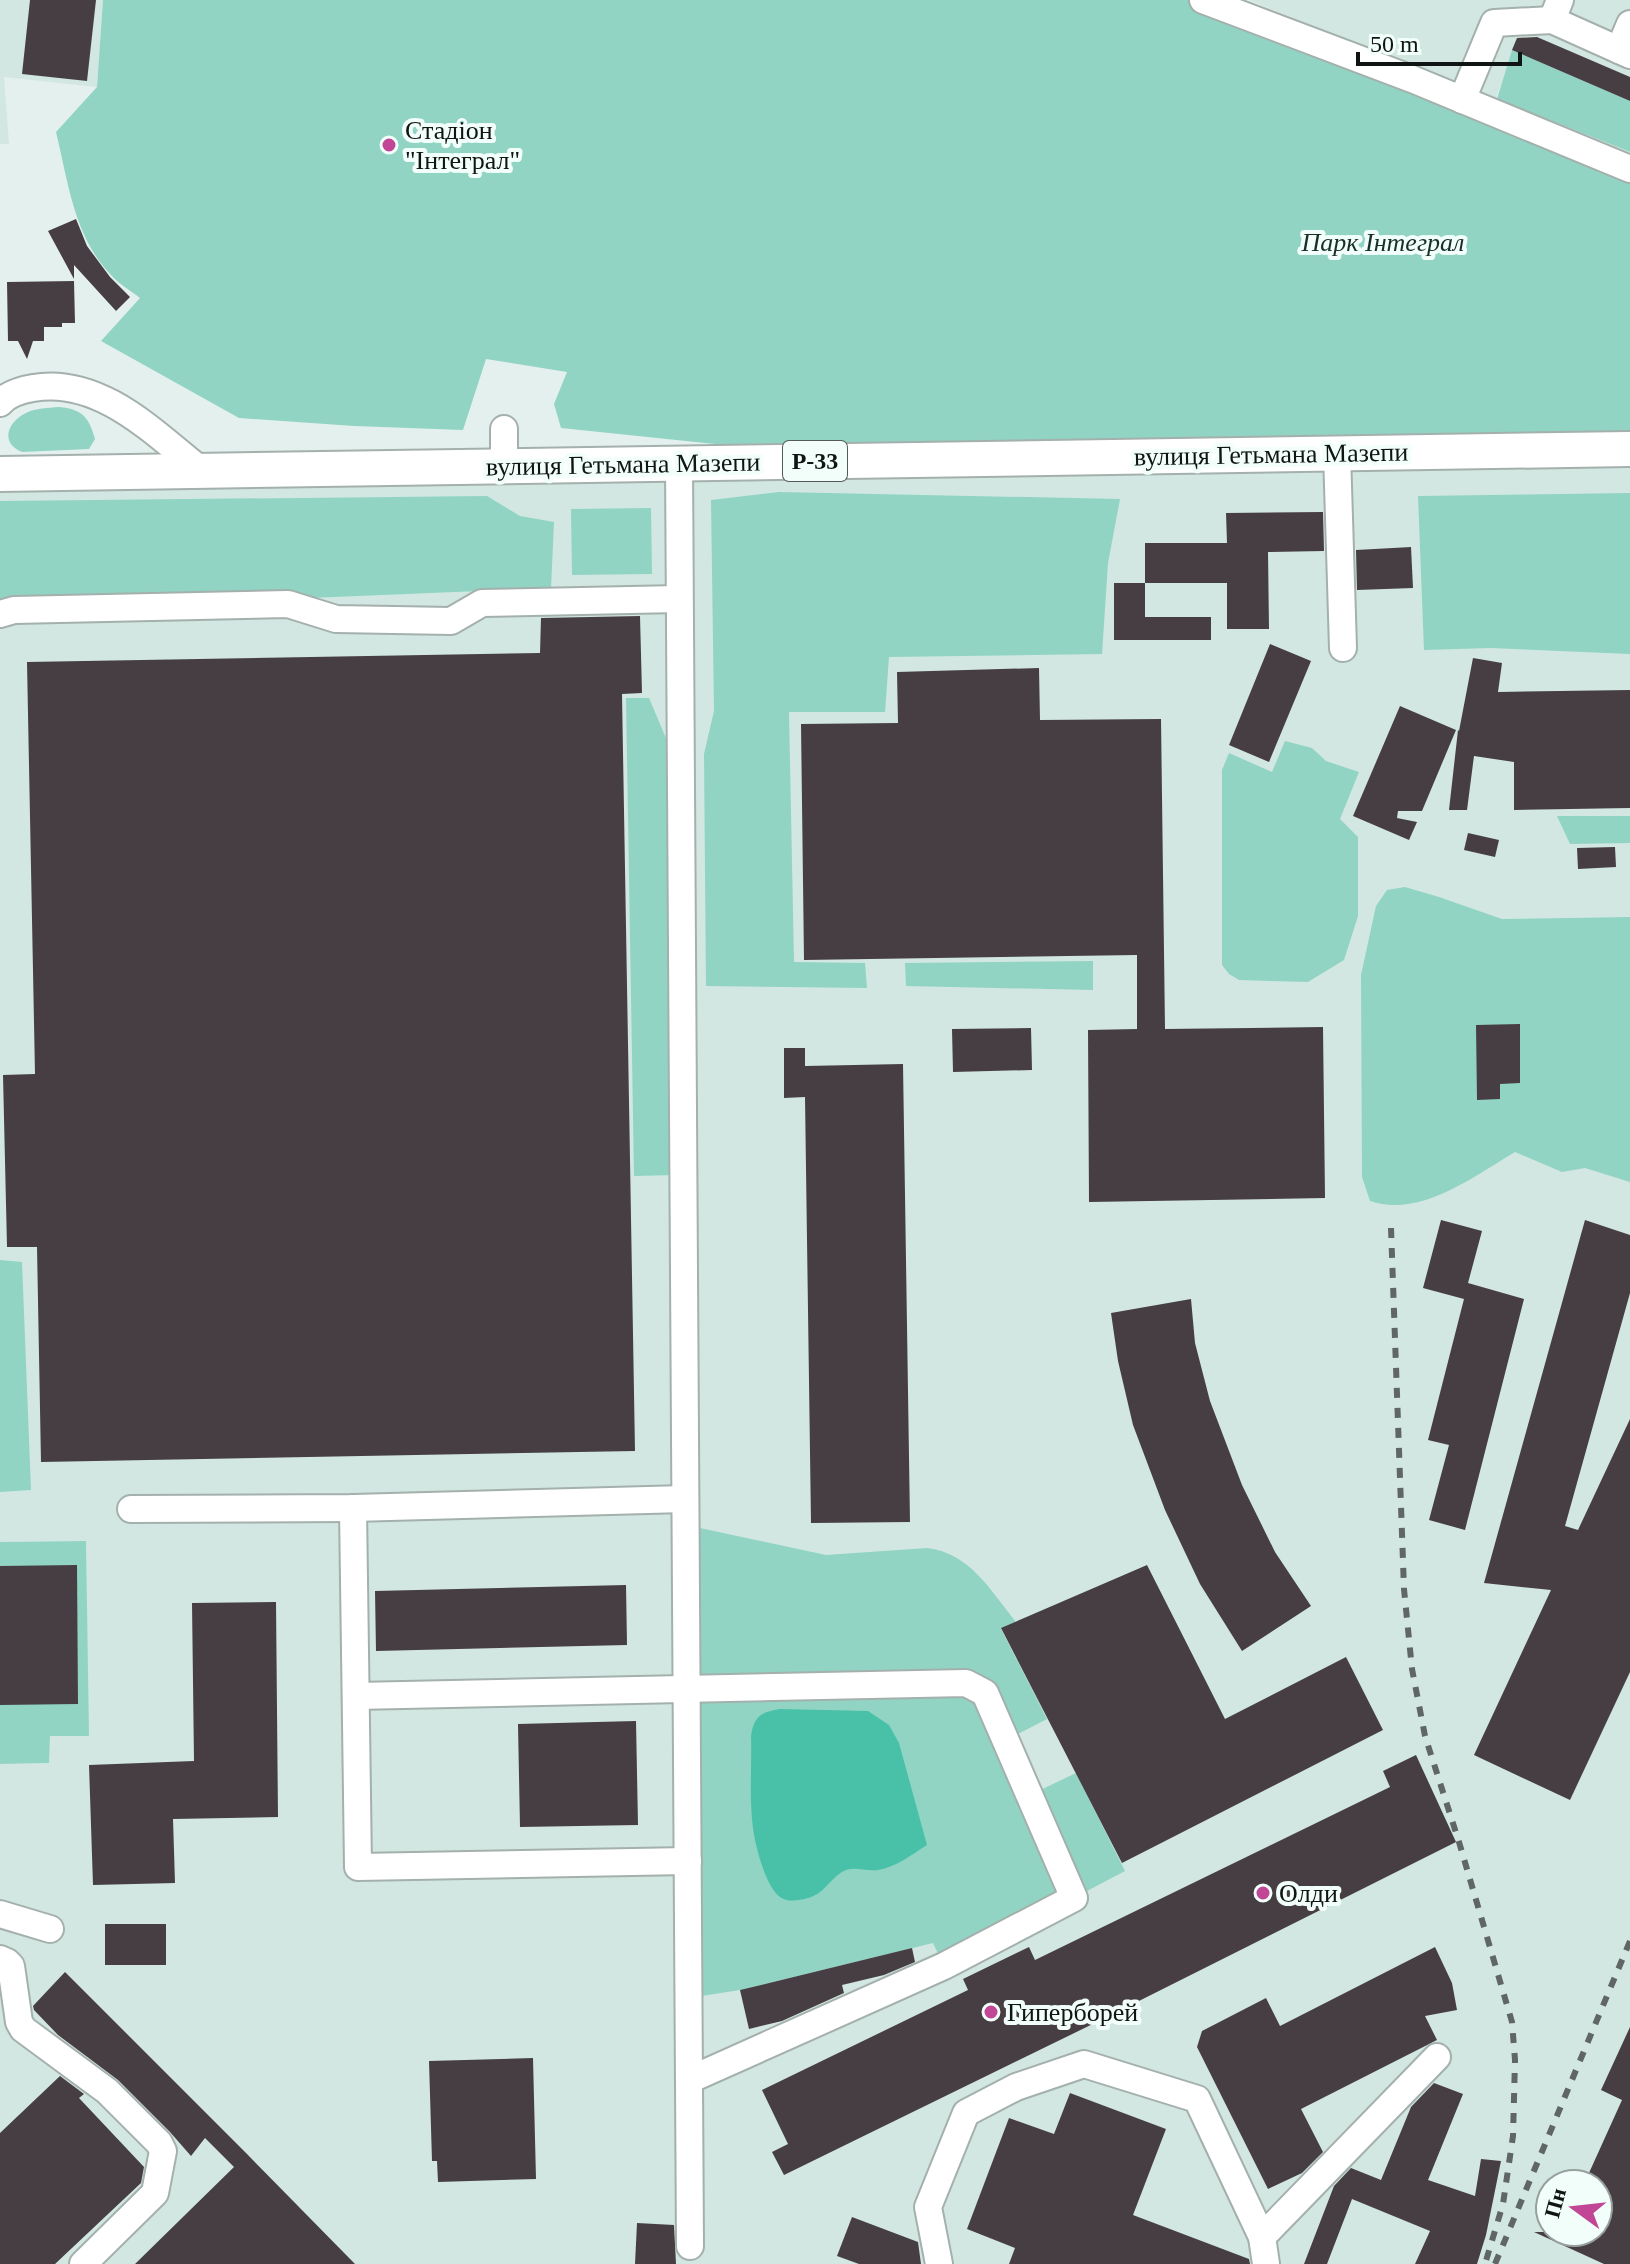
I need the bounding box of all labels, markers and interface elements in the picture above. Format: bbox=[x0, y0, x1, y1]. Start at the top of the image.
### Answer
scale bar bbox=[1358, 16, 1520, 66]
text: 50 m bbox=[1370, 31, 1419, 57]
place label: Стадіон "Інтеграл" bbox=[405, 116, 520, 175]
marker: Стадіон "Інтеграл" bbox=[380, 136, 398, 154]
park label: Парк Інтеграл bbox=[1301, 228, 1464, 257]
street label: вулиця Гетьмана Мазепи bbox=[1134, 438, 1409, 471]
road number: Р-33 bbox=[783, 441, 847, 481]
street label: вулиця Гетьмана Мазепи bbox=[486, 448, 761, 481]
place label: Олди bbox=[1279, 1879, 1338, 1908]
marker: Олди bbox=[1254, 1884, 1272, 1902]
place label: Гиперборей bbox=[1007, 1998, 1138, 2027]
marker: Гиперборей bbox=[982, 2003, 1000, 2021]
north arrow bbox=[1534, 2168, 1614, 2248]
text: Пн bbox=[1539, 2185, 1571, 2221]

